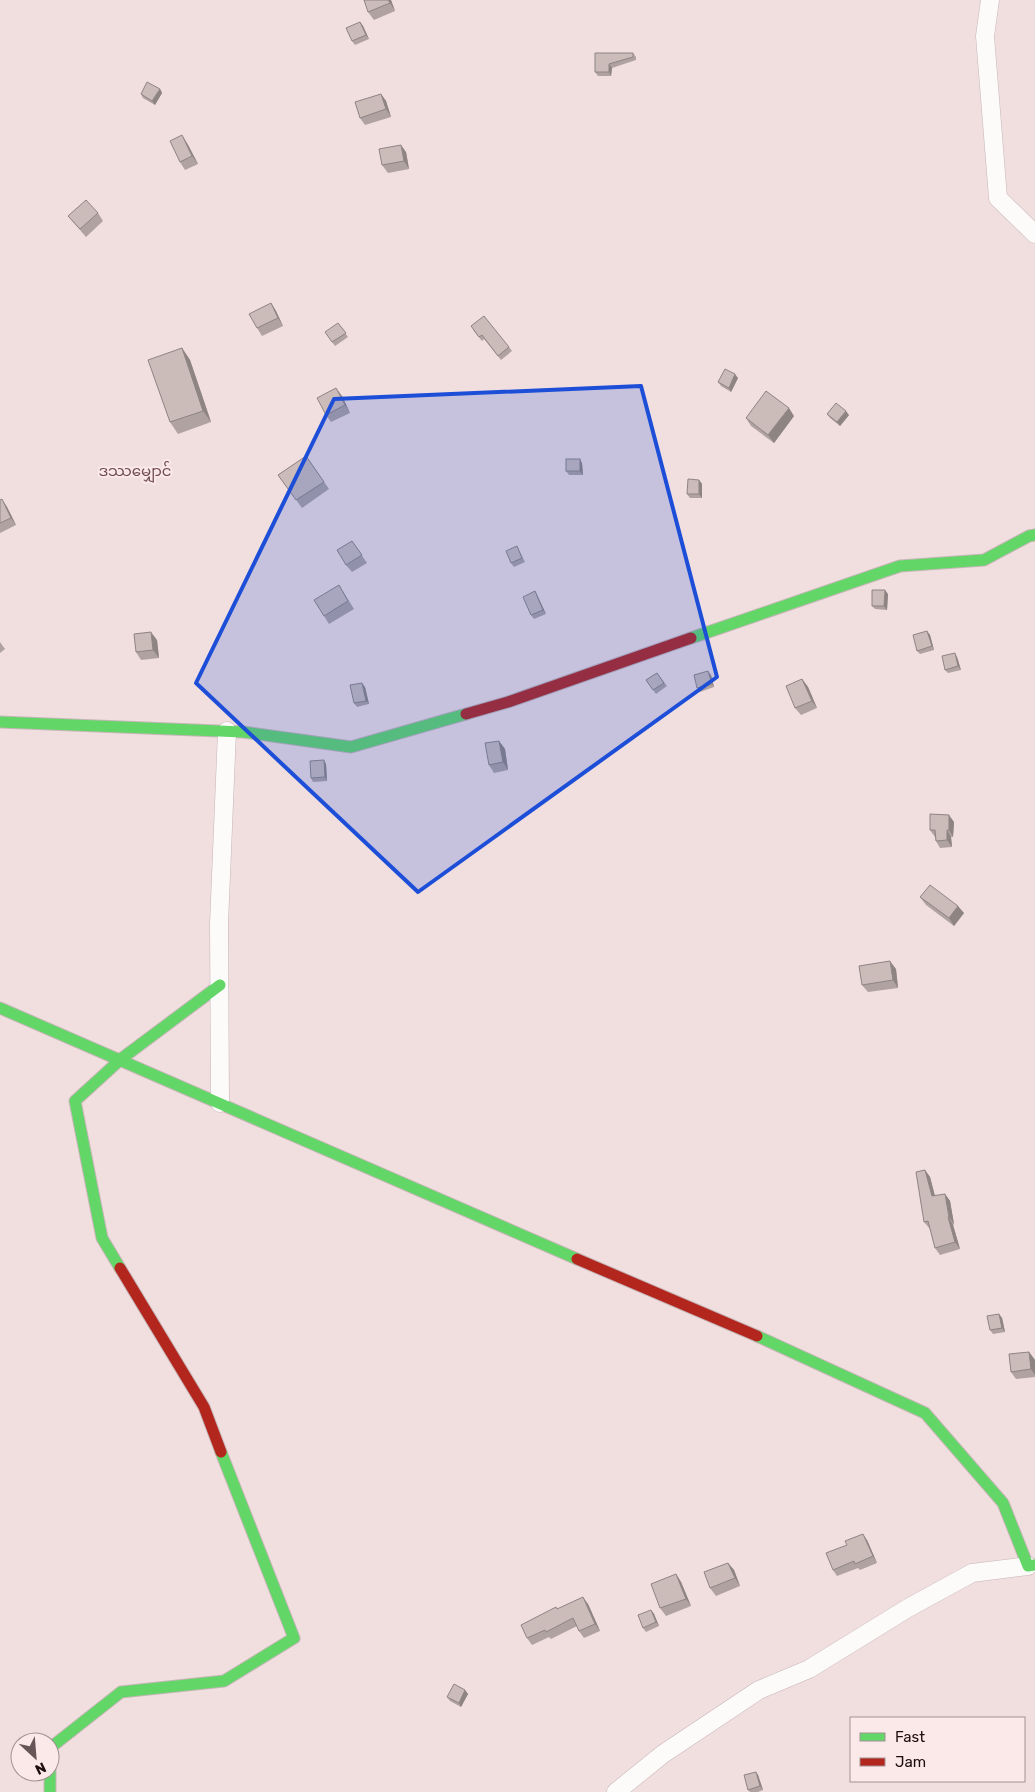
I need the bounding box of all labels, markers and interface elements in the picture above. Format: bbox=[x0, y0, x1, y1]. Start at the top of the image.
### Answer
district label: ဒဿမျှောင် bbox=[98, 461, 172, 483]
legend bbox=[850, 1717, 1025, 1782]
text: Fast bbox=[895, 1728, 925, 1746]
north arrow bbox=[10, 1732, 60, 1782]
text: Jam bbox=[895, 1753, 926, 1771]
text: N bbox=[32, 1758, 49, 1778]

